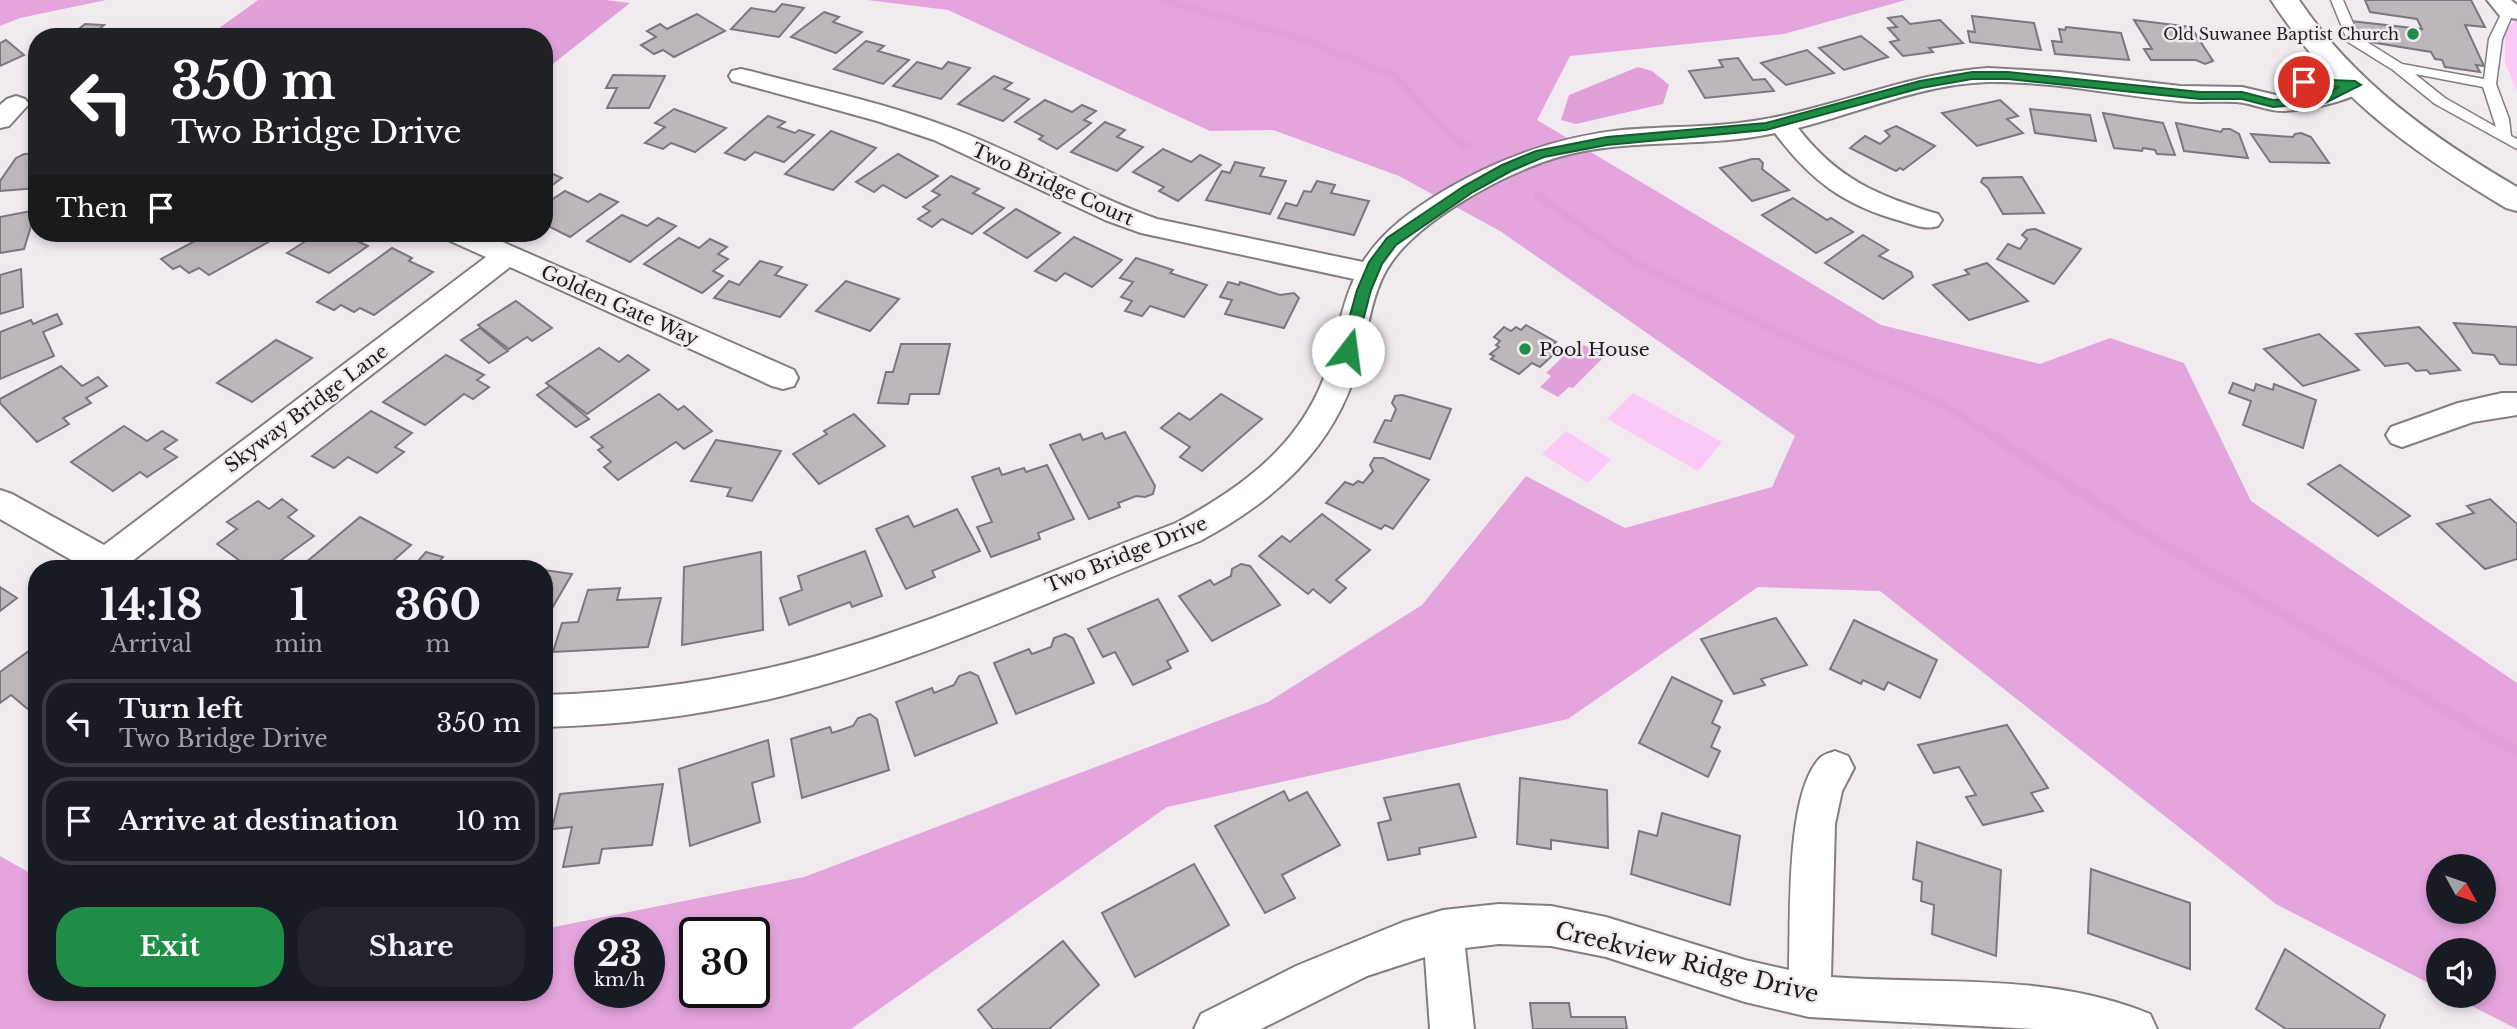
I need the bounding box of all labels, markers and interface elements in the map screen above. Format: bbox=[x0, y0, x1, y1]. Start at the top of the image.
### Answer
place label: Old Suwanee Baptist Church bbox=[2163, 24, 2399, 44]
marker: Old Suwanee Baptist Church bbox=[2405, 26, 2421, 42]
text: 350 m bbox=[171, 51, 336, 112]
pin bbox=[2274, 52, 2334, 112]
icon: left bbox=[56, 56, 147, 147]
icon: arrive bbox=[2285, 63, 2323, 101]
text: Two Bridge Drive bbox=[171, 112, 462, 152]
street label: Two Bridge Court bbox=[968, 138, 1138, 231]
icon: arrive bbox=[142, 189, 180, 227]
text: Then bbox=[56, 192, 128, 224]
street label: Golden Gate Way bbox=[537, 260, 702, 351]
position arrow bbox=[1311, 314, 1385, 388]
place label: Pool House bbox=[1539, 338, 1650, 361]
street label: Skyway Bridge Lane bbox=[220, 340, 392, 477]
marker: Pool House bbox=[1517, 341, 1533, 357]
street label: Two Bridge Drive bbox=[1042, 511, 1210, 597]
text: 14:18 bbox=[100, 579, 203, 631]
text: 1 bbox=[290, 579, 308, 631]
text: 360 bbox=[395, 579, 481, 631]
text: Arrival bbox=[111, 630, 192, 658]
text: min bbox=[274, 630, 323, 658]
text: m bbox=[426, 630, 450, 658]
text: Turn left bbox=[119, 693, 243, 725]
icon: left bbox=[60, 704, 98, 742]
text: 350 m bbox=[436, 707, 521, 739]
text: Two Bridge Drive bbox=[119, 725, 328, 753]
icon: arrive bbox=[60, 802, 98, 840]
text: Arrive at destination bbox=[119, 805, 399, 837]
text: 10 m bbox=[455, 805, 521, 837]
north arrow bbox=[2426, 854, 2496, 924]
map controls bbox=[2426, 854, 2496, 1008]
button: Exit bbox=[56, 907, 284, 987]
button: Share bbox=[298, 907, 525, 987]
street label: Creekview Ridge Drive bbox=[1552, 916, 1822, 1008]
speed limit sign: 30 bbox=[679, 917, 770, 1008]
text: 23 bbox=[597, 932, 642, 975]
button: sound bbox=[2426, 938, 2496, 1008]
text: km/h bbox=[594, 969, 645, 991]

